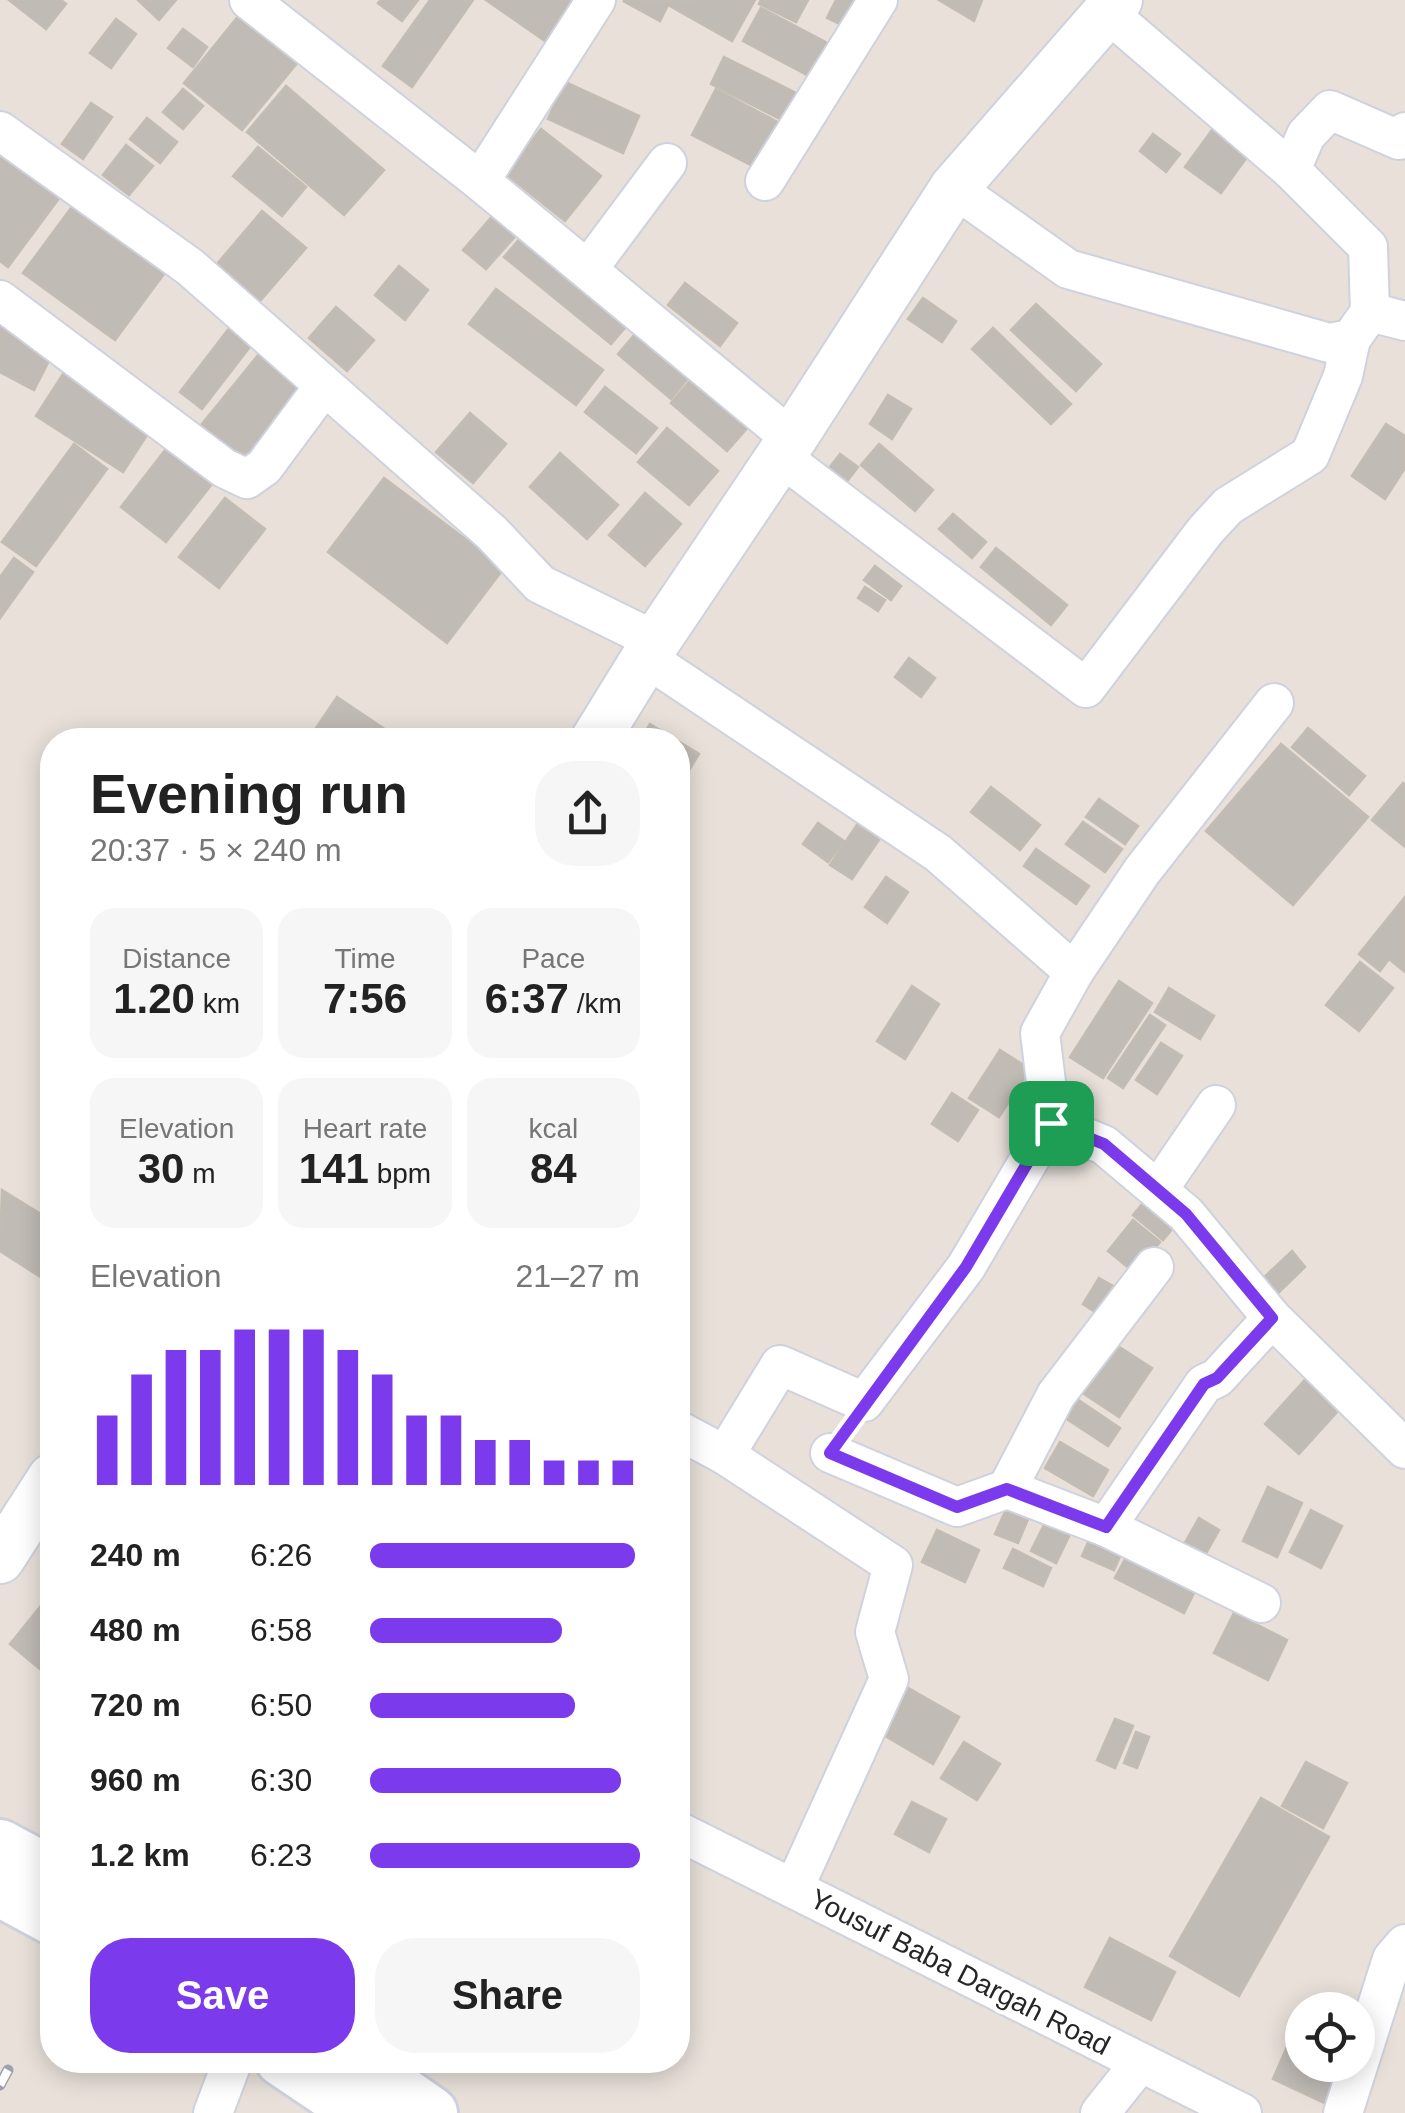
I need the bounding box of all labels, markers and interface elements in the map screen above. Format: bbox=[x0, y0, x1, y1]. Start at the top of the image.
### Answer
button: share bbox=[535, 761, 640, 866]
text: Evening run bbox=[90, 763, 408, 825]
text: 20:37 · 5 × 240 m bbox=[90, 832, 342, 868]
text: Distance bbox=[122, 943, 231, 974]
text: Time bbox=[334, 943, 396, 974]
text: Pace bbox=[521, 943, 585, 974]
text: 1.20 bbox=[113, 975, 195, 1022]
text: 7:56 bbox=[323, 975, 407, 1022]
text: 6:37 bbox=[485, 975, 569, 1022]
text: km bbox=[195, 988, 240, 1019]
text: /km bbox=[569, 988, 622, 1019]
pin bbox=[1009, 1081, 1094, 1166]
icon: arrive bbox=[1024, 1096, 1079, 1151]
text: Elevation bbox=[119, 1113, 234, 1144]
text: Heart rate bbox=[303, 1113, 427, 1144]
text: kcal bbox=[528, 1113, 578, 1144]
text: 30 bbox=[138, 1145, 184, 1192]
text: 141 bbox=[299, 1145, 369, 1192]
text: 84 bbox=[530, 1145, 577, 1192]
text: m bbox=[184, 1158, 216, 1189]
text: bpm bbox=[369, 1158, 431, 1189]
text: Elevation bbox=[90, 1258, 222, 1294]
text: 21–27 m bbox=[515, 1258, 640, 1294]
text: 240 m bbox=[90, 1537, 181, 1573]
text: 6:26 bbox=[250, 1537, 312, 1573]
text: 480 m bbox=[90, 1612, 181, 1648]
text: 6:58 bbox=[250, 1612, 312, 1648]
text: 720 m bbox=[90, 1687, 181, 1723]
text: 6:50 bbox=[250, 1687, 312, 1723]
text: 960 m bbox=[90, 1762, 181, 1798]
text: 6:30 bbox=[250, 1762, 312, 1798]
text: 1.2 km bbox=[90, 1837, 190, 1873]
text: 6:23 bbox=[250, 1837, 312, 1873]
street label: Yousuf Baba Dargah Road bbox=[805, 1883, 1115, 2061]
button: Save bbox=[90, 1938, 355, 2053]
button: Share bbox=[375, 1938, 640, 2053]
map controls bbox=[1285, 1992, 1375, 2082]
button: locate bbox=[1285, 1992, 1375, 2082]

